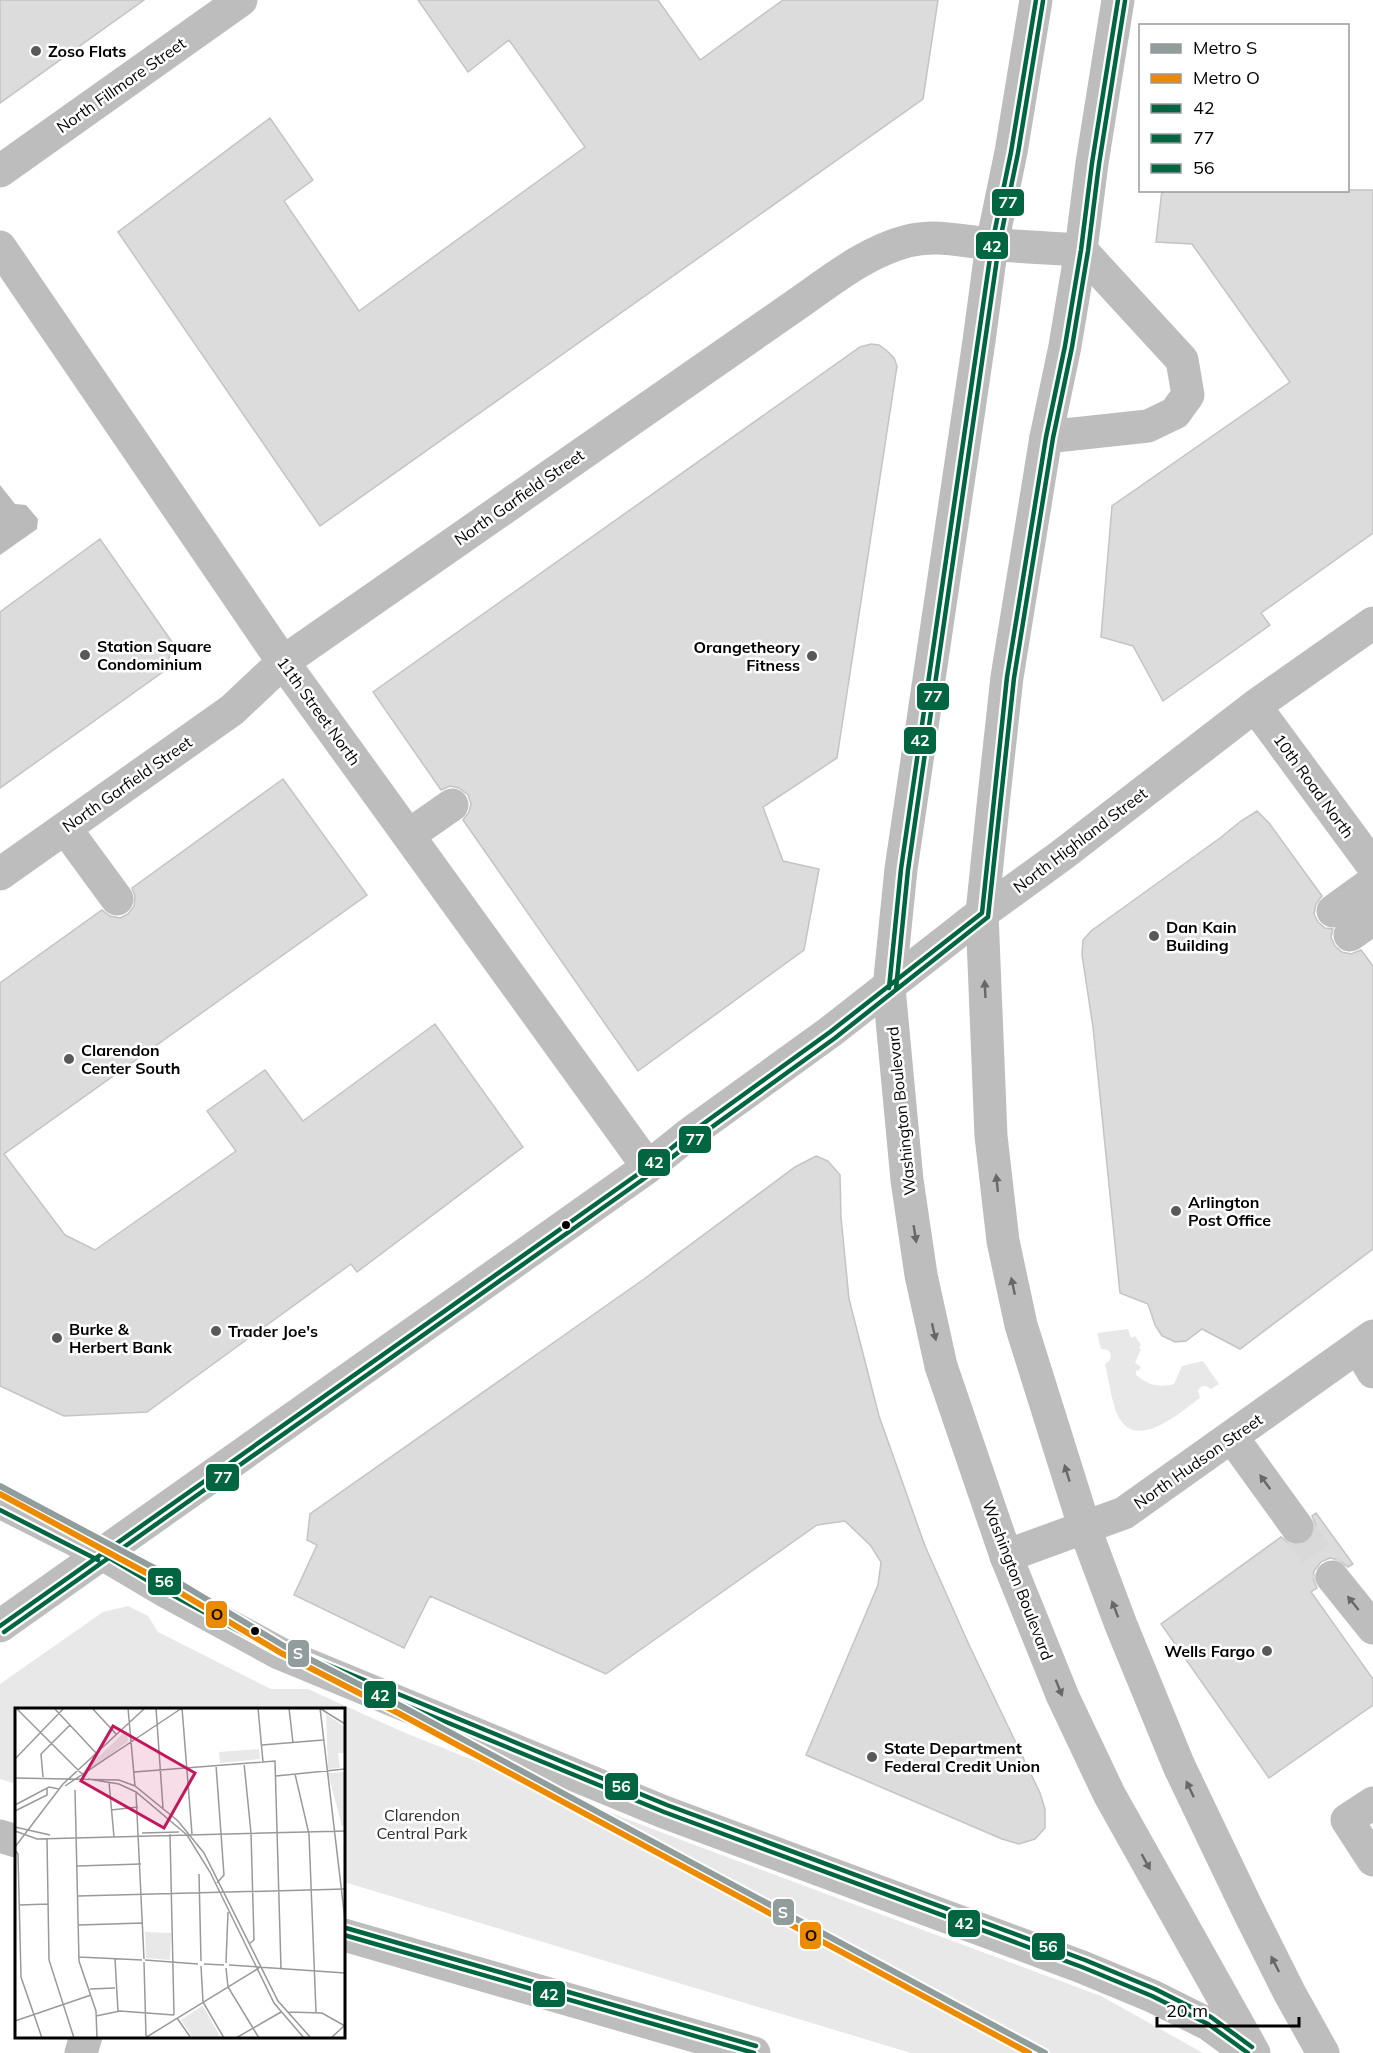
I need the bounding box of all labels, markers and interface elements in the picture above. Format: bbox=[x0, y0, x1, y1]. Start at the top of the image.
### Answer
legend bbox=[1139, 24, 1349, 192]
street label: North Fillmore Street bbox=[53, 33, 190, 137]
text: Metro S bbox=[1193, 36, 1257, 59]
place label: Zoso Flats bbox=[48, 41, 126, 61]
marker: Zoso Flats bbox=[29, 44, 43, 58]
text: Metro O bbox=[1193, 66, 1260, 89]
text: 42 bbox=[1193, 96, 1215, 119]
text: 77 bbox=[1193, 126, 1215, 149]
text: 56 bbox=[1193, 156, 1215, 179]
line badge: 77 bbox=[991, 188, 1025, 217]
text: 77 bbox=[998, 192, 1018, 212]
line badge: 42 bbox=[975, 231, 1009, 260]
text: 42 bbox=[982, 236, 1002, 256]
street label: North Garfield Street bbox=[450, 444, 588, 549]
place label: Station Square Condominium bbox=[97, 636, 212, 674]
place label: Orangetheory Fitness bbox=[694, 637, 800, 675]
marker: Station Square Condominium bbox=[78, 648, 92, 662]
marker: Orangetheory Fitness bbox=[805, 649, 819, 663]
street label: 11th Street North bbox=[273, 653, 365, 769]
line badge: 77 bbox=[916, 682, 950, 711]
text: 77 bbox=[923, 686, 943, 706]
line badge: 42 bbox=[903, 726, 937, 755]
text: 42 bbox=[910, 730, 930, 750]
street label: 10th Road North bbox=[1269, 730, 1359, 842]
street label: North Garfield Street bbox=[58, 731, 196, 836]
street label: North Highland Street bbox=[1009, 783, 1151, 897]
place label: Dan Kain Building bbox=[1166, 917, 1237, 955]
marker: Dan Kain Building bbox=[1147, 929, 1161, 943]
one-way arrow bbox=[981, 979, 990, 998]
street label: Washington Boulevard bbox=[882, 1026, 920, 1196]
place label: Clarendon Center South bbox=[81, 1040, 180, 1078]
marker: Clarendon Center South bbox=[62, 1052, 76, 1066]
line badge: 77 bbox=[678, 1125, 712, 1154]
text: 77 bbox=[685, 1129, 705, 1149]
line badge: 42 bbox=[637, 1148, 671, 1177]
text: 42 bbox=[644, 1152, 664, 1172]
one-way arrow bbox=[992, 1174, 1001, 1193]
place label: Arlington Post Office bbox=[1188, 1192, 1271, 1230]
marker: Arlington Post Office bbox=[1169, 1204, 1183, 1218]
unlabelled marker bbox=[560, 1219, 572, 1231]
one-way arrow bbox=[910, 1224, 919, 1243]
one-way arrow bbox=[1007, 1277, 1017, 1295]
place label: Burke & Herbert Bank bbox=[69, 1319, 173, 1357]
place label: Trader Joe's bbox=[228, 1321, 318, 1341]
one-way arrow bbox=[929, 1323, 939, 1341]
marker: Trader Joe's bbox=[209, 1324, 223, 1338]
marker: Burke & Herbert Bank bbox=[50, 1331, 64, 1345]
street label: North Hudson Street bbox=[1130, 1409, 1266, 1513]
line badge: 77 bbox=[205, 1463, 240, 1492]
one-way arrow bbox=[1062, 1464, 1071, 1482]
text: 77 bbox=[213, 1467, 233, 1487]
one-way arrow bbox=[1259, 1474, 1271, 1489]
street label: Washington Boulevard bbox=[978, 1497, 1058, 1663]
line badge: 56 bbox=[147, 1567, 182, 1596]
text: 56 bbox=[154, 1571, 174, 1591]
one-way arrow bbox=[1346, 1595, 1359, 1611]
line badge: O bbox=[205, 1600, 228, 1629]
one-way arrow bbox=[1110, 1600, 1119, 1618]
text: O bbox=[211, 1604, 223, 1624]
unlabelled marker bbox=[249, 1625, 261, 1637]
line badge: S bbox=[287, 1639, 310, 1668]
place label: Wells Fargo bbox=[1164, 1641, 1255, 1661]
text: S bbox=[293, 1643, 303, 1663]
marker: Wells Fargo bbox=[1260, 1644, 1274, 1658]
one-way arrow bbox=[1055, 1679, 1064, 1697]
line badge: 42 bbox=[363, 1680, 397, 1709]
text: 42 bbox=[370, 1685, 390, 1705]
inset map bbox=[15, 1708, 345, 2038]
place label: State Department Federal Credit Union bbox=[884, 1738, 1040, 1776]
marker: State Department Federal Credit Union bbox=[865, 1750, 879, 1764]
line badge: 56 bbox=[604, 1772, 639, 1801]
text: 56 bbox=[611, 1776, 631, 1796]
one-way arrow bbox=[1186, 1780, 1195, 1797]
park label: Clarendon Central Park bbox=[376, 1805, 468, 1843]
one-way arrow bbox=[1141, 1854, 1151, 1871]
line badge: S bbox=[772, 1898, 795, 1926]
text: S bbox=[778, 1902, 788, 1922]
line badge: 42 bbox=[947, 1909, 981, 1938]
text: 42 bbox=[954, 1913, 974, 1933]
line badge: O bbox=[799, 1921, 822, 1950]
text: O bbox=[805, 1925, 817, 1945]
line badge: 56 bbox=[1031, 1932, 1066, 1961]
text: 56 bbox=[1038, 1936, 1058, 1956]
one-way arrow bbox=[1270, 1956, 1280, 1973]
line badge: 42 bbox=[532, 1980, 566, 2008]
text: 42 bbox=[539, 1984, 559, 2004]
scale bar bbox=[1157, 1990, 1300, 2028]
text: 20 m bbox=[1166, 1999, 1208, 2022]

